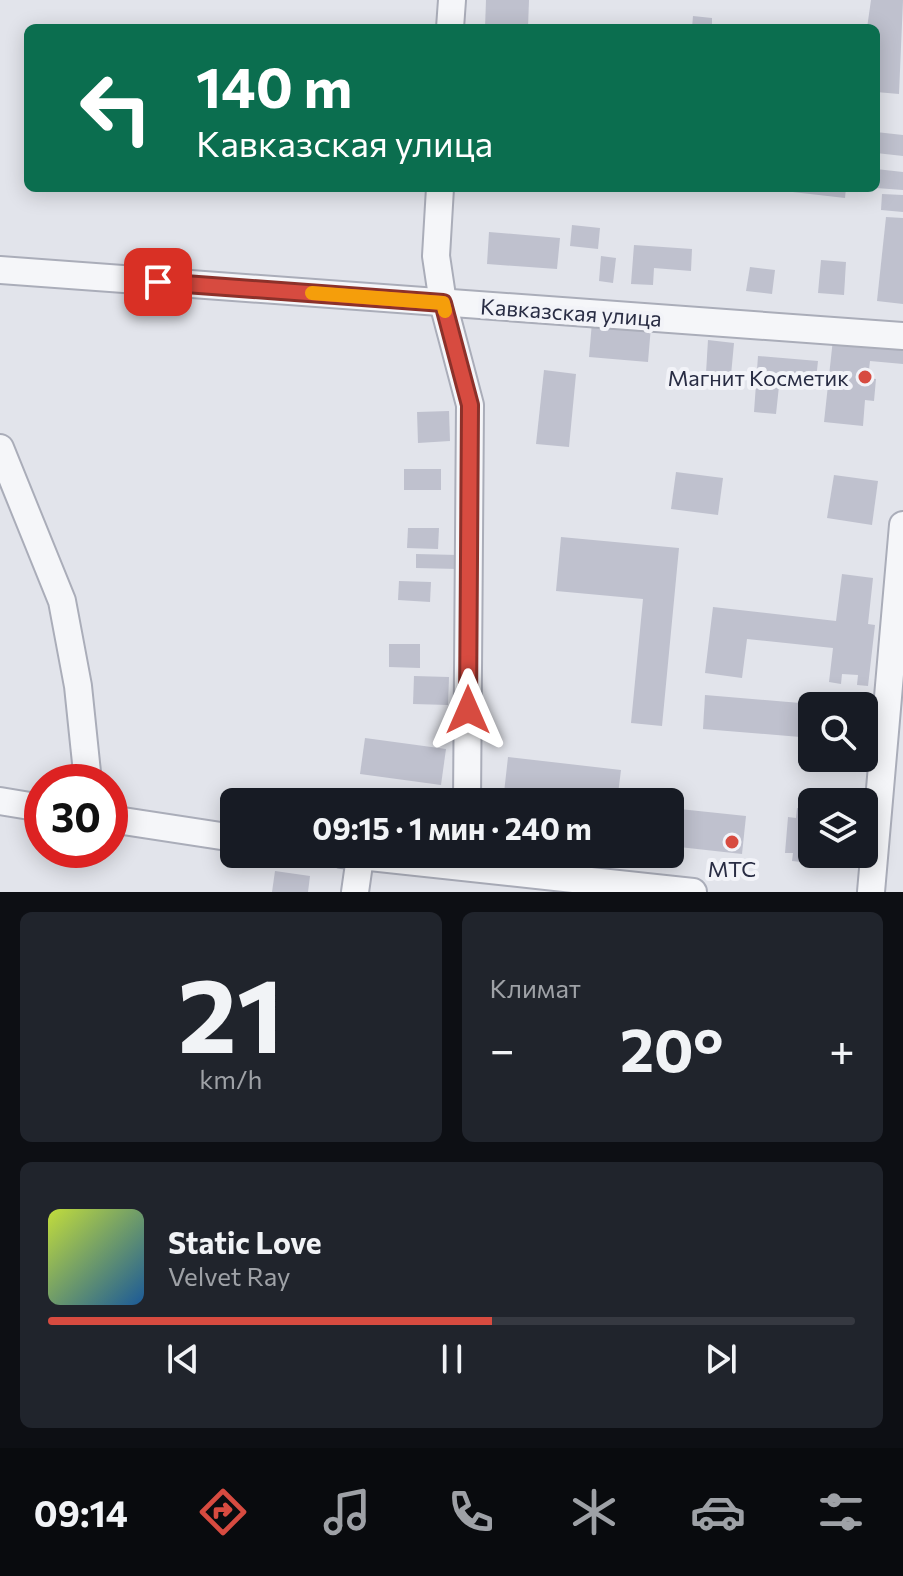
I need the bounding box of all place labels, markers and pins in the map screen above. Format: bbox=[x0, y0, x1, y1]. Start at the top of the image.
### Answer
pin bbox=[124, 248, 192, 316]
place label: Магнит Косметик bbox=[667, 364, 849, 391]
marker: Магнит Косметик bbox=[856, 368, 874, 386]
marker: МТС bbox=[723, 833, 741, 851]
place label: МТС bbox=[708, 855, 756, 882]

